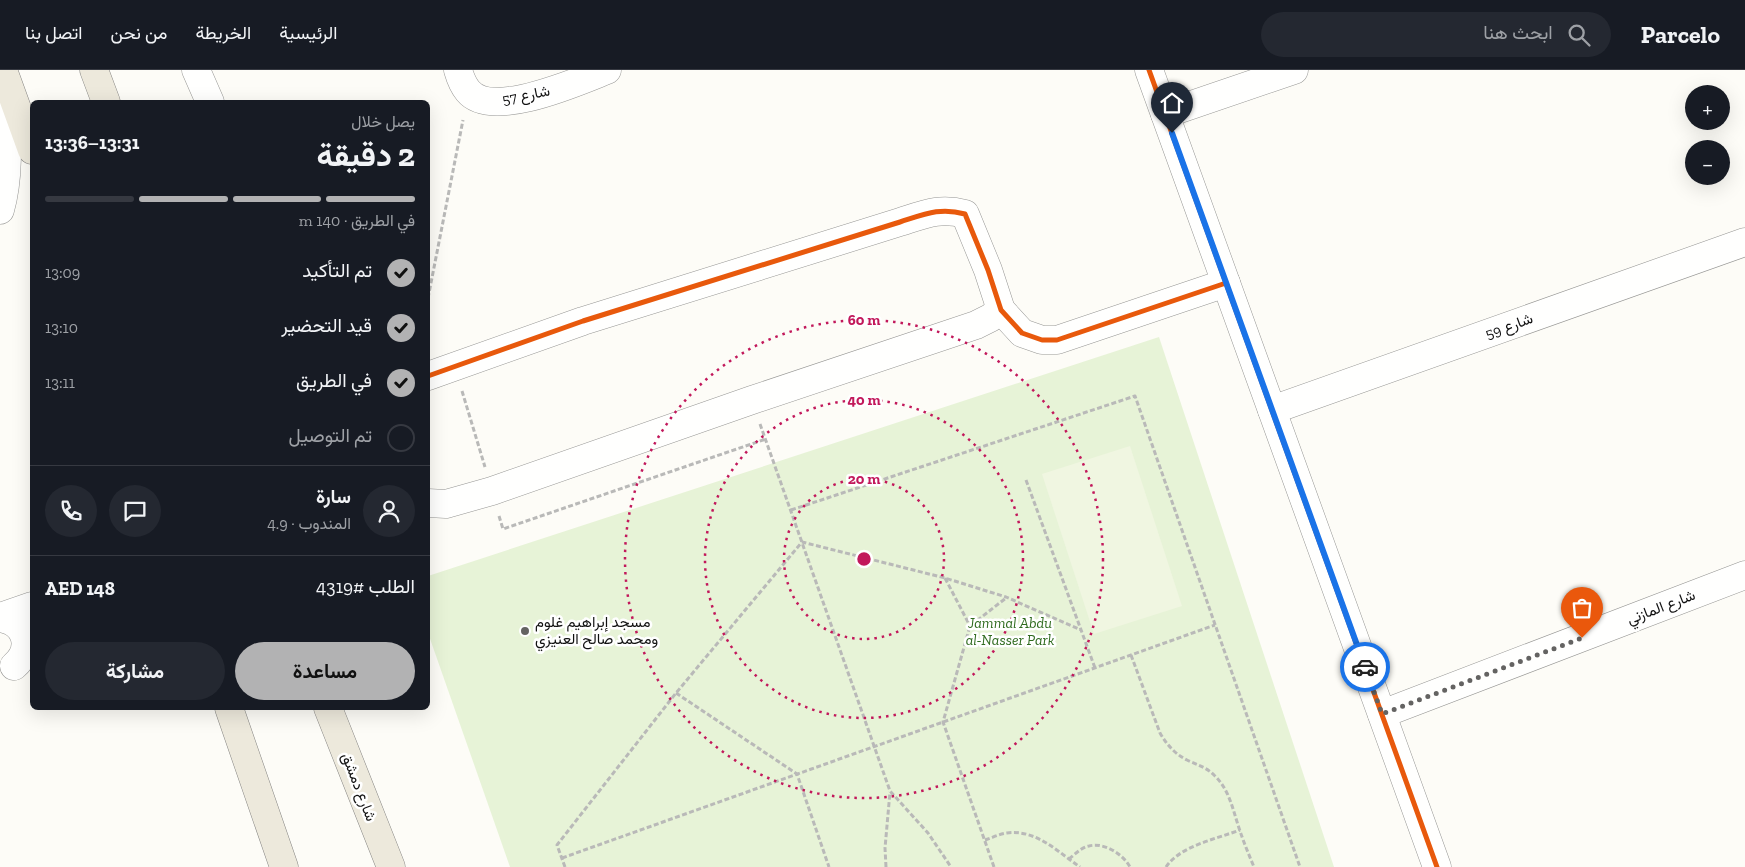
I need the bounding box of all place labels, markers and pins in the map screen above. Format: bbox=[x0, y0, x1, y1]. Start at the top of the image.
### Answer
pin bbox=[1151, 82, 1193, 133]
centre of rings bbox=[855, 550, 873, 568]
pin bbox=[1561, 587, 1603, 638]
place label: مسجد إبراهيم غلوم ومحمد صالح العنيزي bbox=[535, 613, 658, 652]
marker: مسجد إبراهيم غلوم ومحمد صالح العنيزي bbox=[519, 625, 531, 637]

